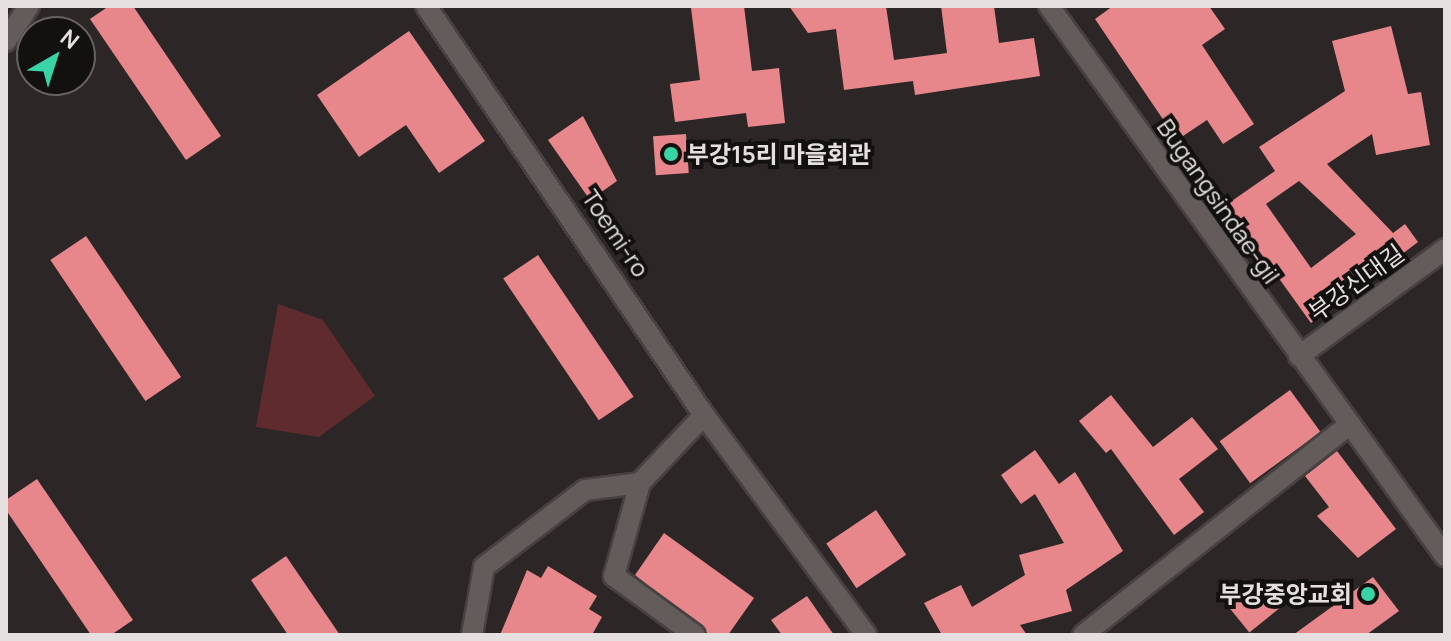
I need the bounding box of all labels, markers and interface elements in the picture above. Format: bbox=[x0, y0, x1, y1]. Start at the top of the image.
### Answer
north arrow bbox=[16, 16, 96, 96]
text: N bbox=[54, 22, 85, 56]
street label: Bugangsindae-gil bbox=[1151, 113, 1287, 289]
place label: 부강15리 마을회관 bbox=[687, 140, 871, 168]
marker: 부강15리 마을회관 bbox=[662, 145, 680, 163]
street label: Toemi-ro bbox=[576, 184, 656, 282]
street label: 부강신대길 bbox=[1303, 238, 1409, 326]
place label: 부강중앙교회 bbox=[1220, 580, 1352, 608]
marker: 부강중앙교회 bbox=[1359, 585, 1377, 603]

